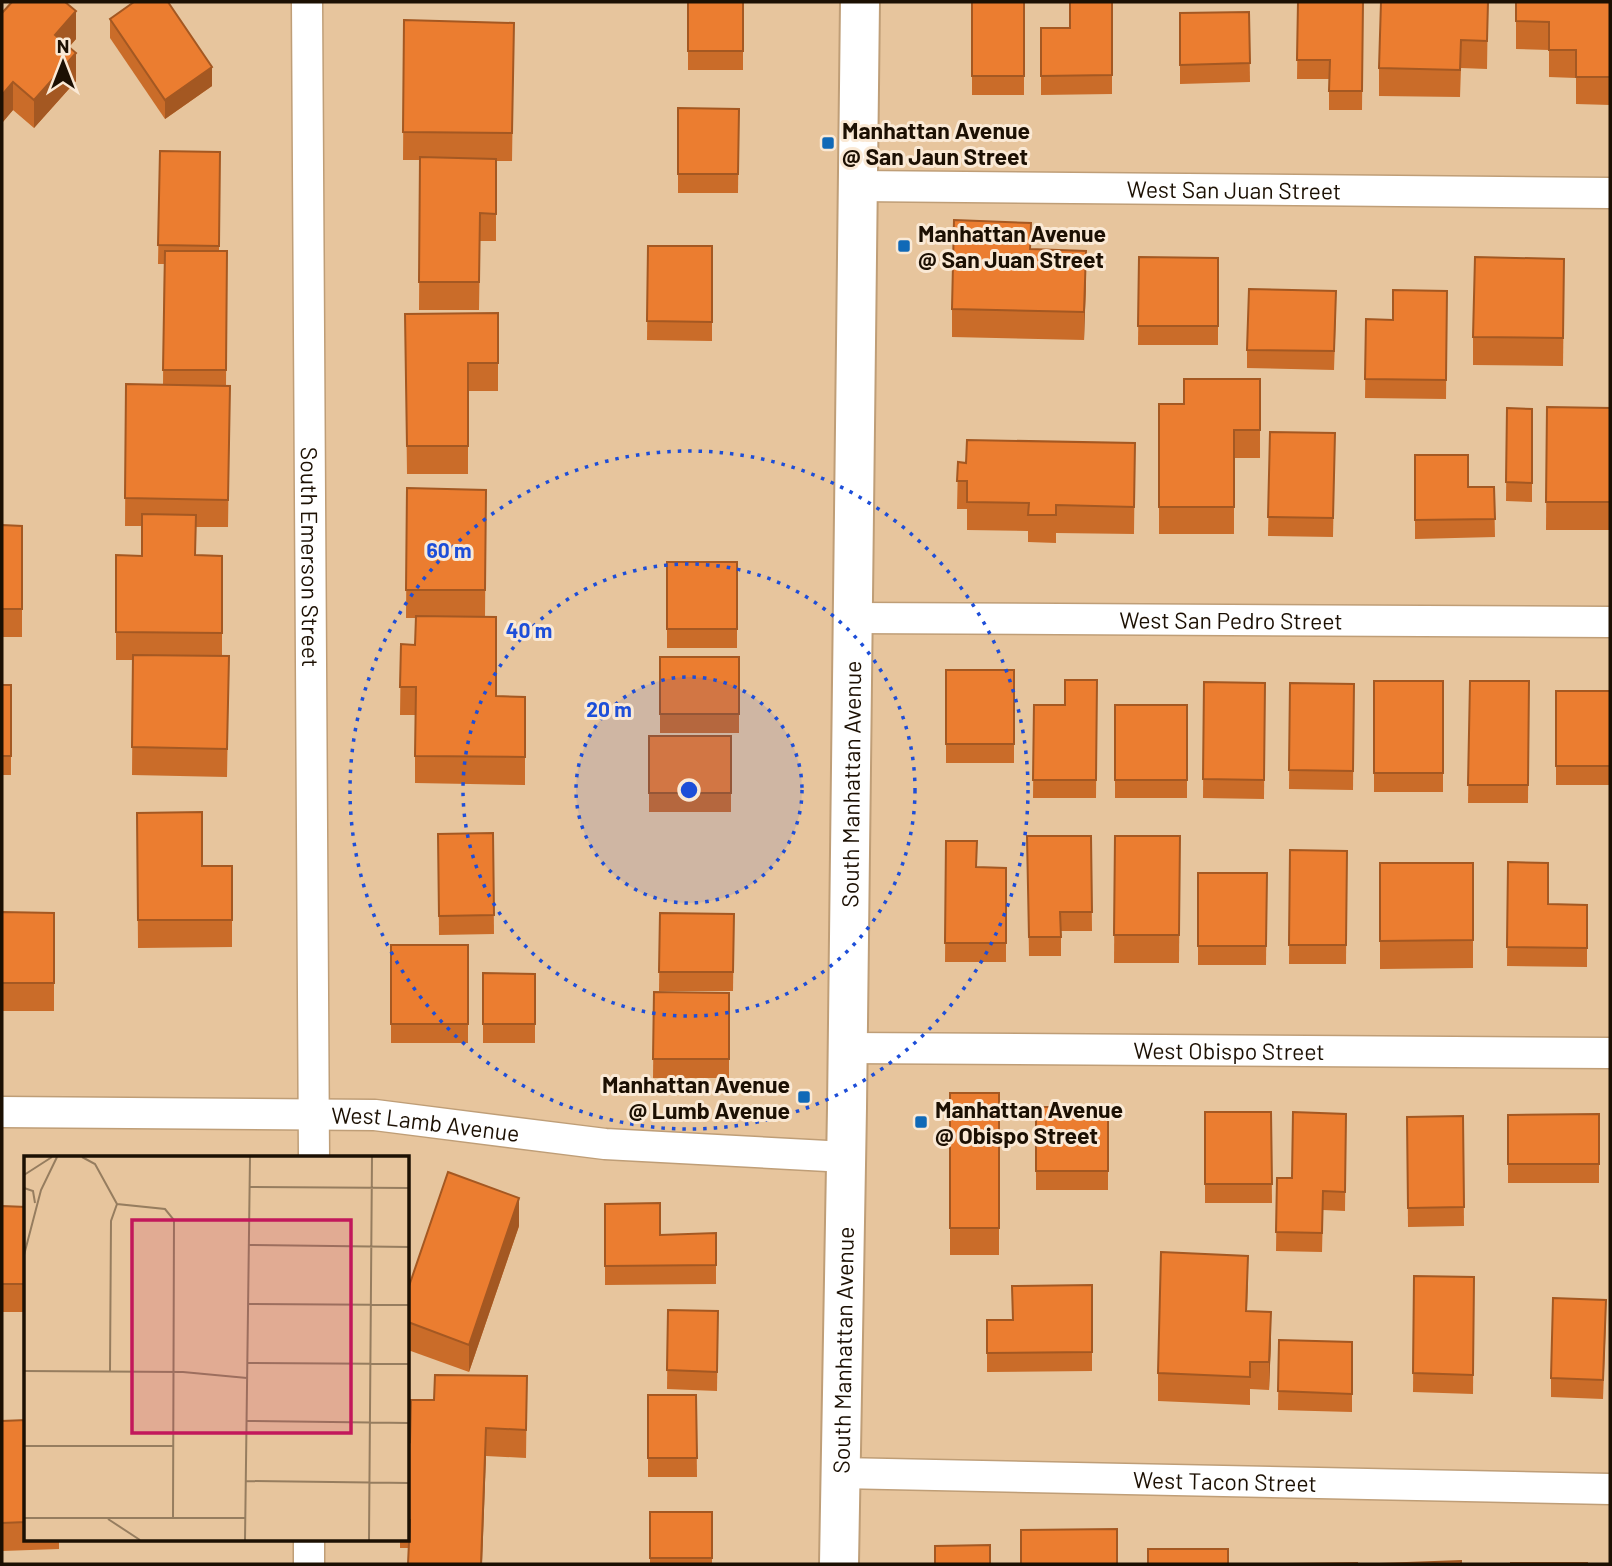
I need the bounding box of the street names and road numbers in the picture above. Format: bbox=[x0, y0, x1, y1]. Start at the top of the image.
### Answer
street label: West San Juan Street bbox=[1127, 175, 1341, 204]
street label: South Emerson Street bbox=[296, 447, 325, 667]
street label: West San Pedro Street bbox=[1119, 605, 1343, 635]
street label: South Manhattan Avenue bbox=[835, 660, 866, 908]
street label: West Obispo Street bbox=[1133, 1036, 1325, 1065]
street label: West Lamb Avenue bbox=[331, 1101, 521, 1147]
street label: South Manhattan Avenue bbox=[827, 1226, 859, 1474]
street label: West Tacon Street bbox=[1133, 1465, 1317, 1497]

